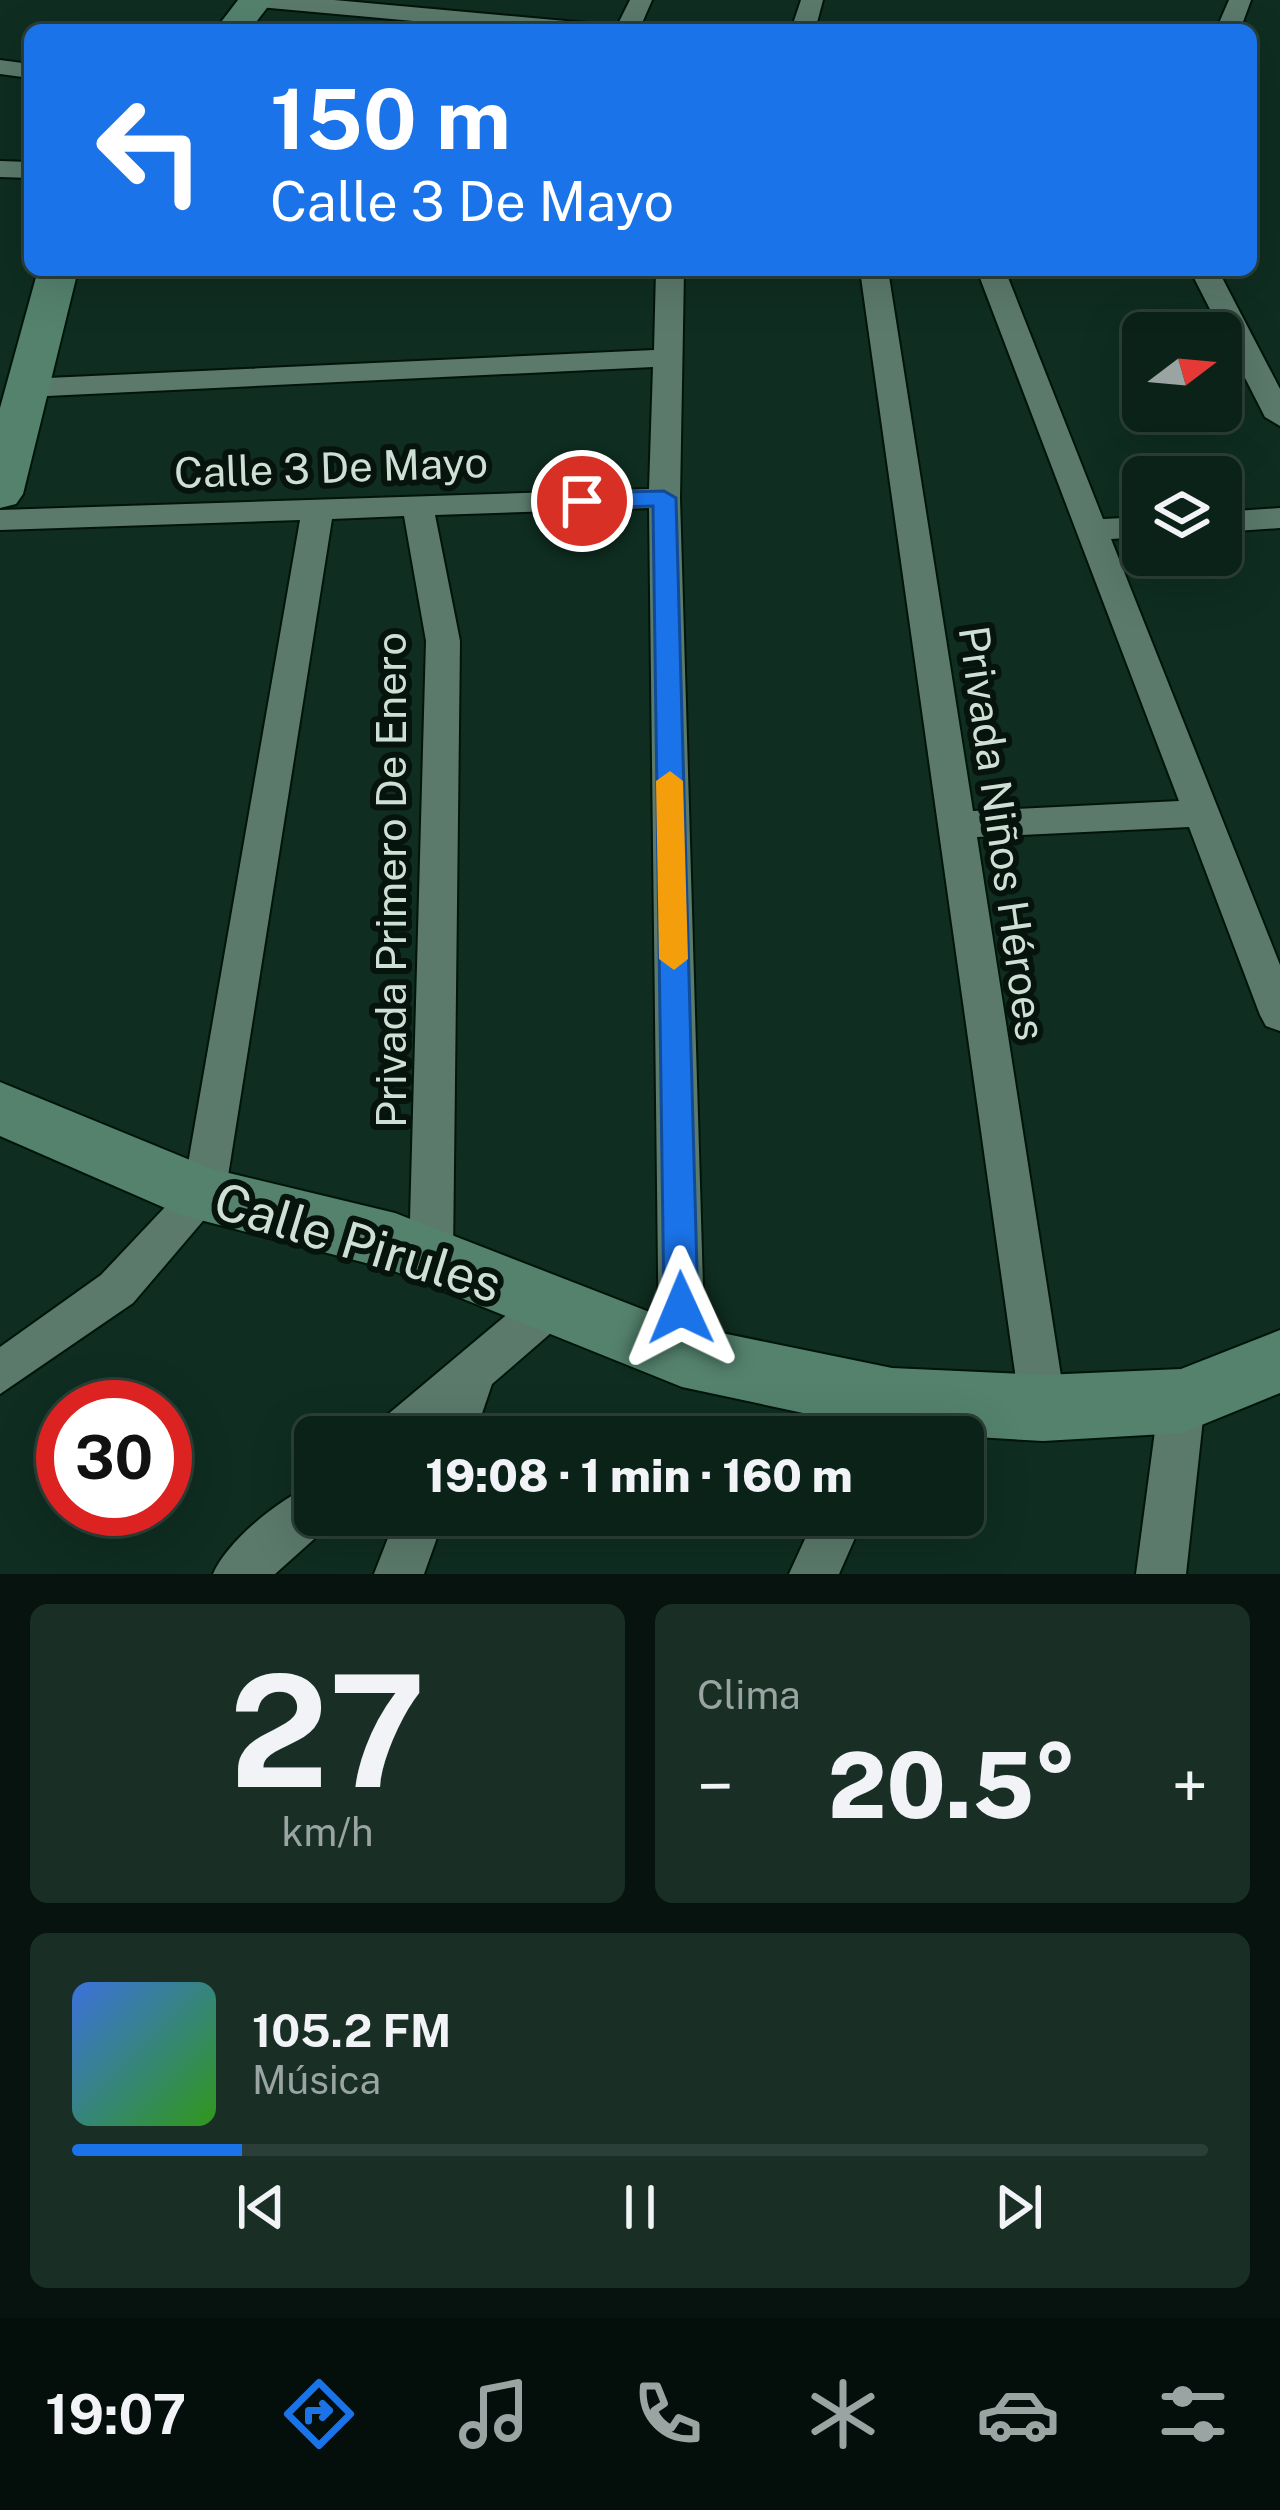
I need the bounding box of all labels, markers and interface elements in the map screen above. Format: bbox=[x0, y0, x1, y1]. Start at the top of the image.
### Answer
text: 150 m bbox=[270, 69, 511, 168]
icon: left bbox=[72, 72, 228, 228]
text: Calle 3 De Mayo bbox=[270, 170, 674, 233]
north arrow bbox=[1122, 312, 1242, 432]
map controls bbox=[1122, 312, 1242, 576]
street label: Calle 3 De Mayo bbox=[173, 437, 489, 497]
pin bbox=[531, 450, 633, 552]
button: layers bbox=[1122, 456, 1242, 576]
icon: arrive bbox=[549, 468, 615, 534]
street label: Privada Niños Héroes bbox=[950, 623, 1056, 1043]
street label: Privada Primero De Enero bbox=[366, 632, 415, 1128]
street label: Calle Pirules bbox=[207, 1170, 509, 1314]
position arrow bbox=[618, 1245, 744, 1371]
speed limit sign: 30 bbox=[36, 1380, 192, 1536]
text: 19:08 · 1 min · 160 m bbox=[425, 1449, 853, 1502]
text: 27 bbox=[229, 1639, 426, 1822]
text: Clima bbox=[697, 1672, 801, 1718]
text: 20.5° bbox=[828, 1732, 1077, 1838]
text: − bbox=[697, 1747, 734, 1825]
text: + bbox=[1171, 1747, 1208, 1825]
text: km/h bbox=[282, 1809, 373, 1855]
text: 105.2 FM bbox=[252, 2004, 451, 2057]
text: Música bbox=[252, 2057, 381, 2103]
icon: previous bbox=[228, 2174, 294, 2240]
icon: pause bbox=[607, 2174, 673, 2240]
icon: next bbox=[986, 2174, 1052, 2240]
icon: directions bbox=[277, 2372, 361, 2456]
icon: music bbox=[452, 2372, 536, 2456]
icon: phone bbox=[626, 2372, 710, 2456]
icon: climate bbox=[801, 2372, 885, 2456]
icon: car bbox=[976, 2372, 1060, 2456]
icon: filters bbox=[1151, 2372, 1235, 2456]
text: 19:07 bbox=[45, 2383, 186, 2446]

